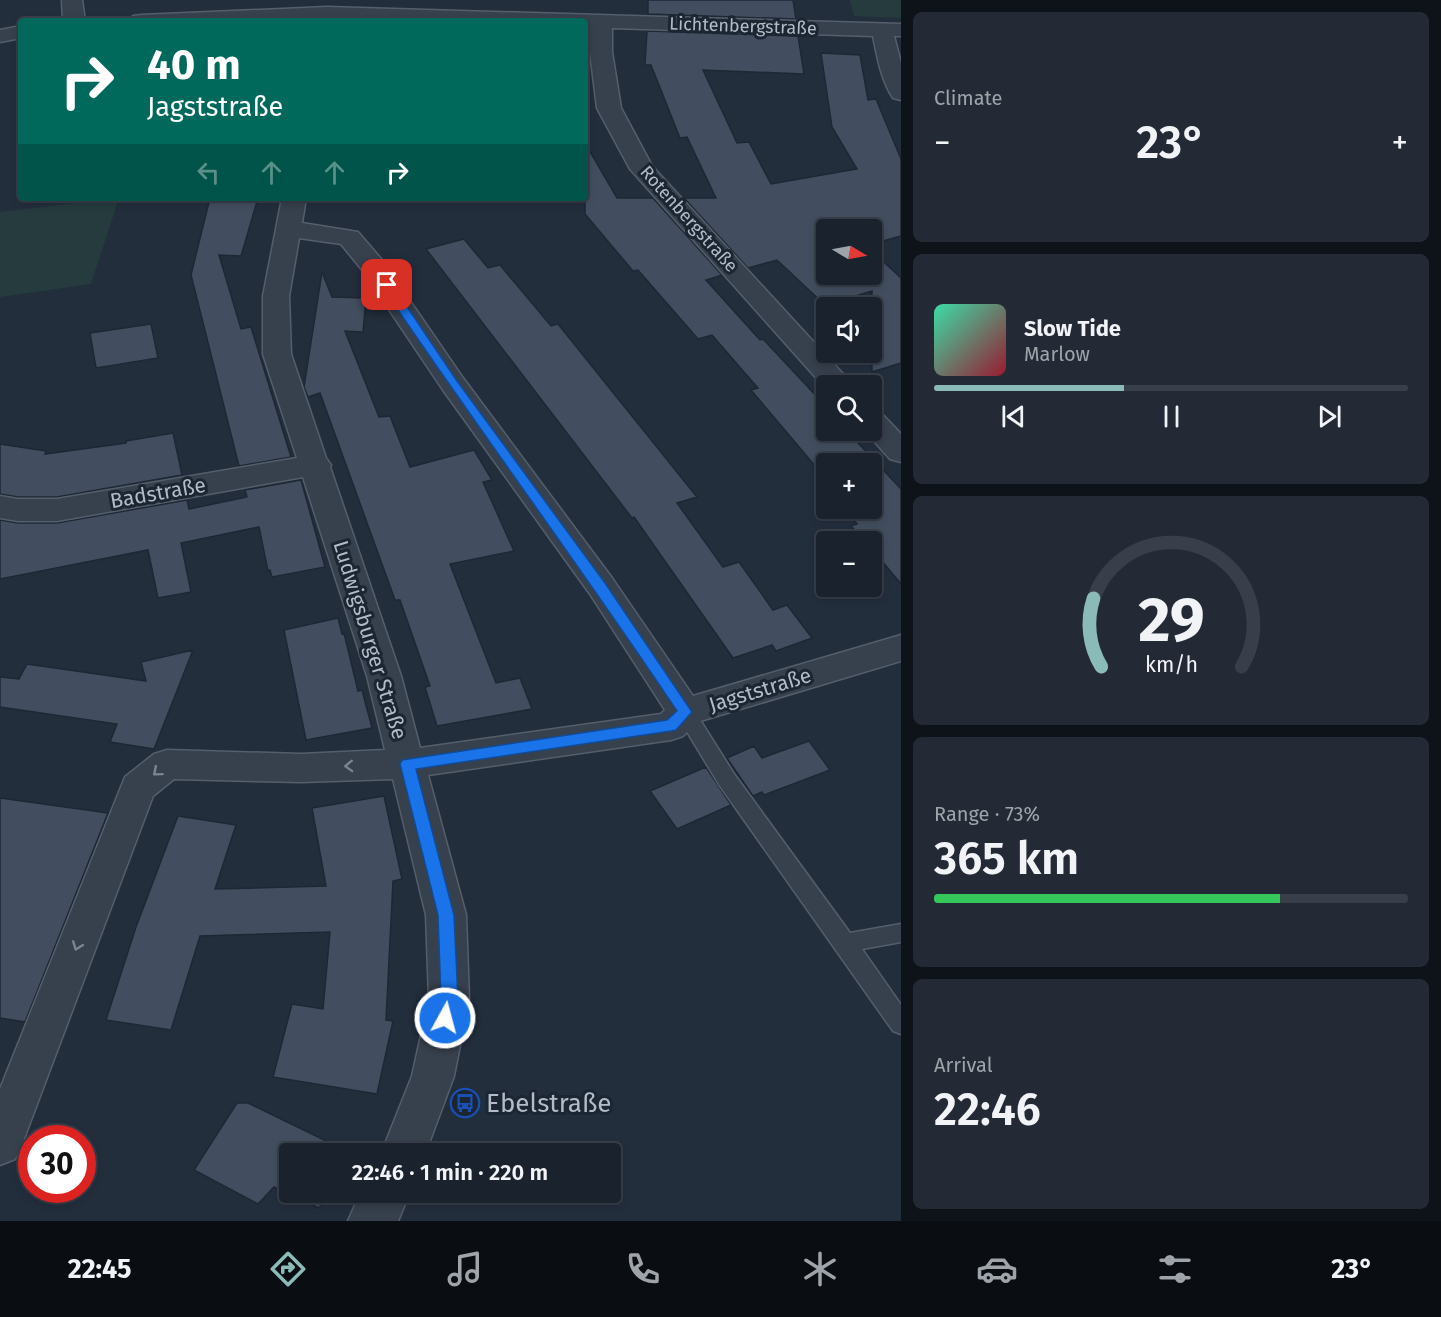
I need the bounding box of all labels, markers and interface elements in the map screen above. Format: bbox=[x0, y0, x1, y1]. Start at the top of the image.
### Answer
street label: Lichtenbergstraße bbox=[669, 12, 817, 40]
text: 40 m bbox=[147, 40, 241, 90]
icon: right bbox=[48, 42, 126, 120]
text: Climate bbox=[934, 86, 1002, 110]
text: Jagststraße bbox=[147, 91, 283, 123]
text: 23° bbox=[1136, 116, 1206, 170]
text: − bbox=[934, 123, 951, 163]
text: + bbox=[1392, 123, 1408, 163]
icon: left bbox=[192, 156, 225, 189]
icon: ahead bbox=[255, 156, 288, 189]
icon: ahead bbox=[318, 156, 351, 189]
icon: right bbox=[381, 156, 414, 189]
street label: Rotenbergstraße bbox=[635, 161, 743, 277]
north arrow bbox=[816, 219, 882, 285]
map controls bbox=[816, 219, 882, 597]
pin bbox=[361, 259, 412, 310]
icon: arrive bbox=[370, 268, 403, 301]
button: sound bbox=[816, 297, 882, 363]
text: Slow Tide bbox=[1024, 315, 1121, 342]
text: Marlow bbox=[1024, 342, 1090, 366]
button: search bbox=[816, 375, 882, 441]
icon: previous bbox=[997, 400, 1030, 433]
icon: pause bbox=[1155, 400, 1188, 433]
icon: next bbox=[1313, 400, 1346, 433]
button: + bbox=[816, 453, 882, 519]
street label: Badstraße bbox=[108, 472, 208, 514]
button: − bbox=[816, 531, 882, 597]
street label: Ludwigsburger Straße bbox=[327, 538, 413, 742]
text: 29 bbox=[1138, 584, 1204, 659]
text: km/h bbox=[1144, 653, 1198, 679]
street label: Jagststraße bbox=[706, 662, 814, 718]
one-way arrow bbox=[345, 760, 354, 772]
one-way arrow bbox=[153, 764, 164, 775]
text: Range · 73% bbox=[934, 802, 1040, 826]
text: 365 km bbox=[934, 832, 1079, 886]
one-way arrow bbox=[72, 940, 84, 951]
position arrow bbox=[413, 986, 477, 1050]
text: Arrival bbox=[934, 1053, 993, 1077]
text: 22:46 bbox=[934, 1083, 1041, 1137]
bus stop icon: Ebelstraße bbox=[449, 1087, 481, 1119]
place label: Ebelstraße bbox=[486, 1088, 612, 1119]
speed limit sign: 30 bbox=[18, 1125, 96, 1203]
text: 22:46 · 1 min · 220 m bbox=[352, 1159, 548, 1186]
icon: directions bbox=[267, 1248, 309, 1290]
icon: music bbox=[444, 1248, 486, 1290]
icon: phone bbox=[622, 1248, 664, 1290]
icon: climate bbox=[799, 1248, 841, 1290]
icon: car bbox=[976, 1248, 1018, 1290]
icon: filters bbox=[1154, 1248, 1196, 1290]
text: 22:45 bbox=[68, 1253, 131, 1285]
text: 23° bbox=[1331, 1253, 1373, 1285]

